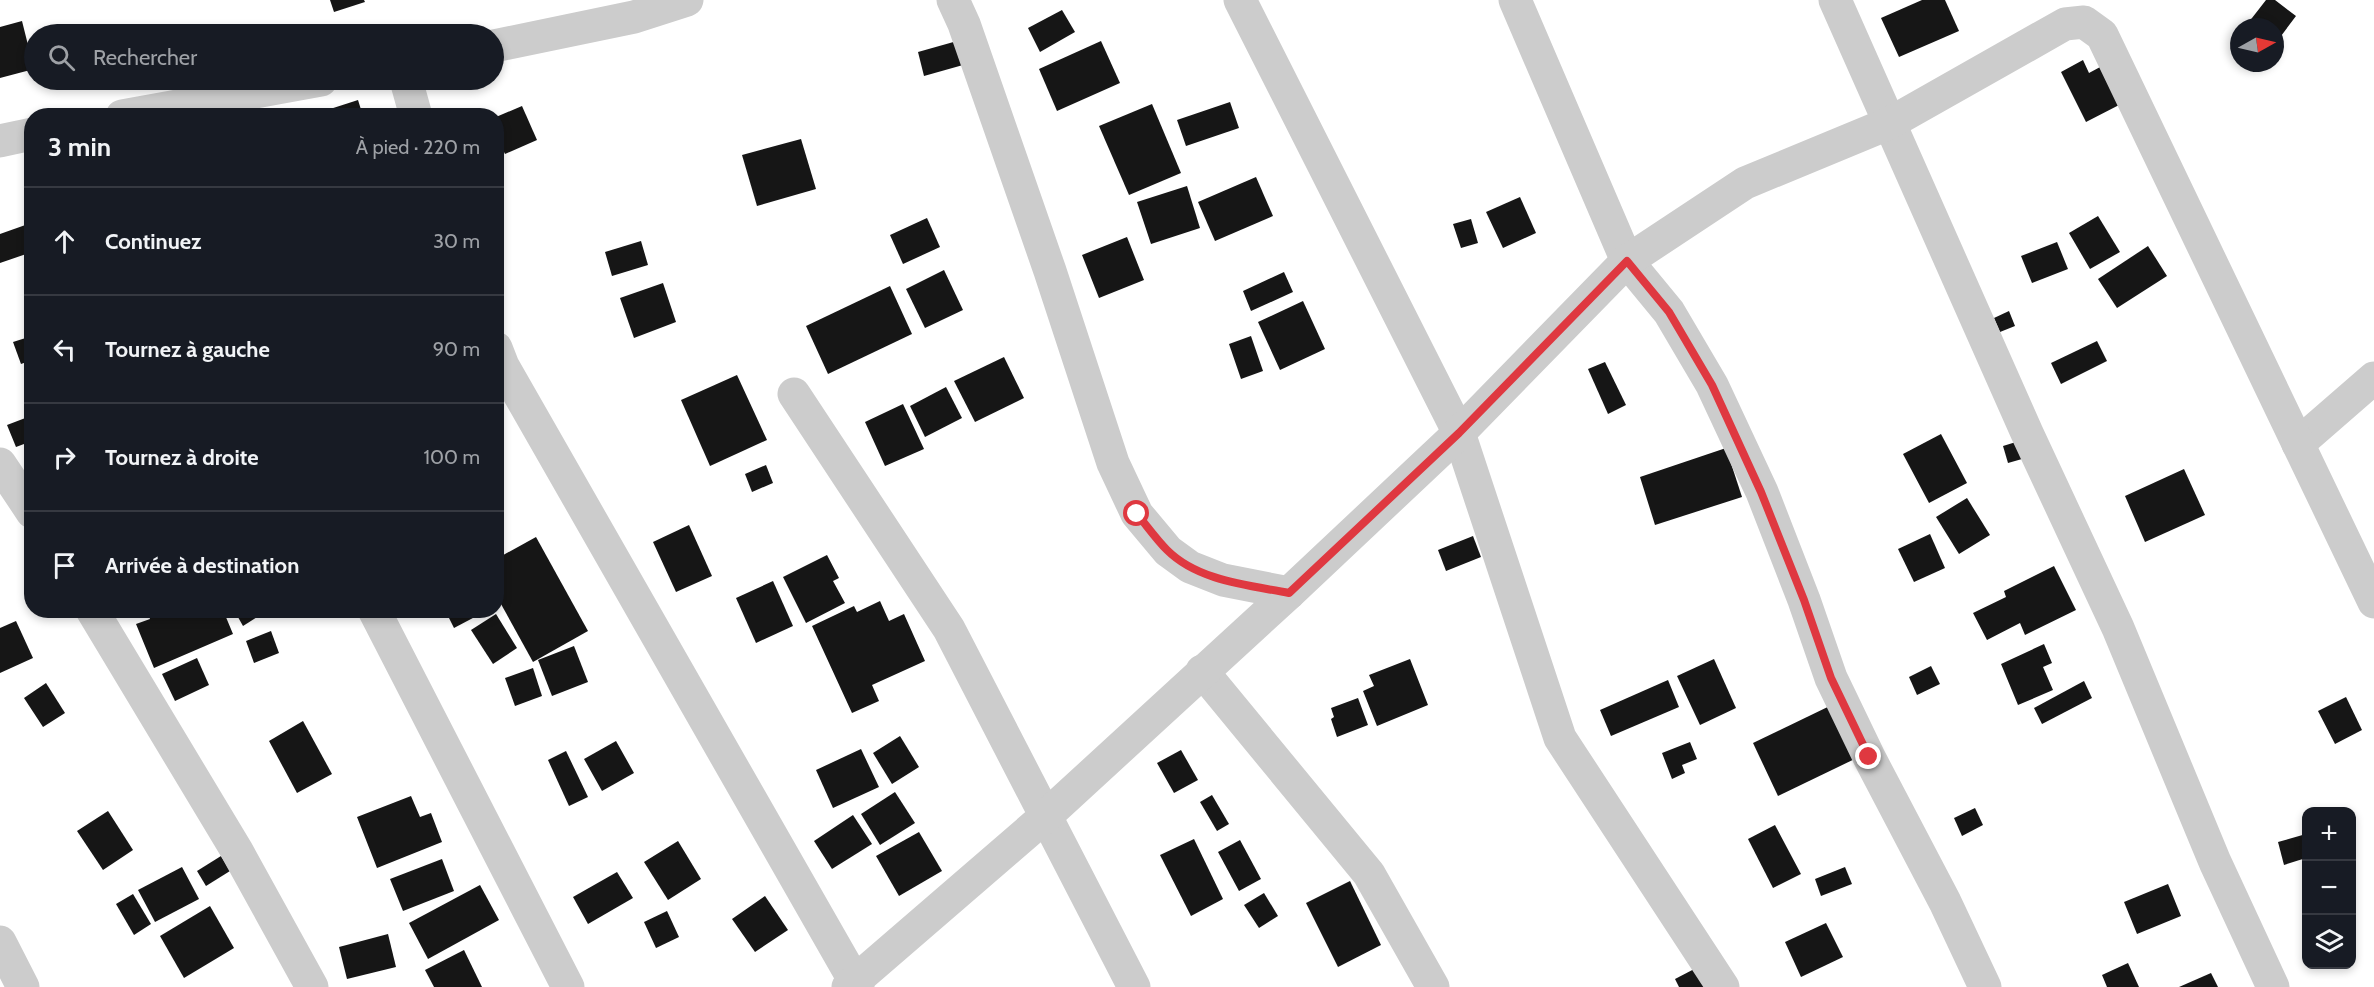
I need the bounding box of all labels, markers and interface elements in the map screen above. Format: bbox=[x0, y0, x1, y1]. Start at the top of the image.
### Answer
north arrow bbox=[2230, 18, 2284, 72]
search box bbox=[24, 24, 504, 90]
icon: search bbox=[45, 41, 78, 74]
text: Rechercher bbox=[93, 44, 197, 71]
text: 3 min bbox=[48, 131, 111, 163]
text: À pied · 220 m bbox=[356, 135, 480, 159]
icon: ahead bbox=[48, 225, 81, 258]
text: Continuez bbox=[105, 228, 202, 255]
text: 30 m bbox=[433, 229, 480, 253]
icon: left bbox=[48, 333, 81, 366]
text: Tournez à gauche bbox=[105, 336, 270, 363]
text: 90 m bbox=[433, 337, 480, 361]
icon: right bbox=[48, 441, 81, 474]
text: Tournez à droite bbox=[105, 444, 259, 471]
text: 100 m bbox=[424, 445, 480, 469]
route start bbox=[1123, 500, 1149, 526]
icon: arrive bbox=[48, 549, 81, 582]
text: Arrivée à destination bbox=[105, 552, 299, 579]
route end bbox=[1855, 743, 1881, 769]
map controls bbox=[2302, 807, 2356, 969]
button: + bbox=[2302, 807, 2356, 861]
button: − bbox=[2302, 861, 2356, 915]
button: layers bbox=[2302, 915, 2356, 969]

